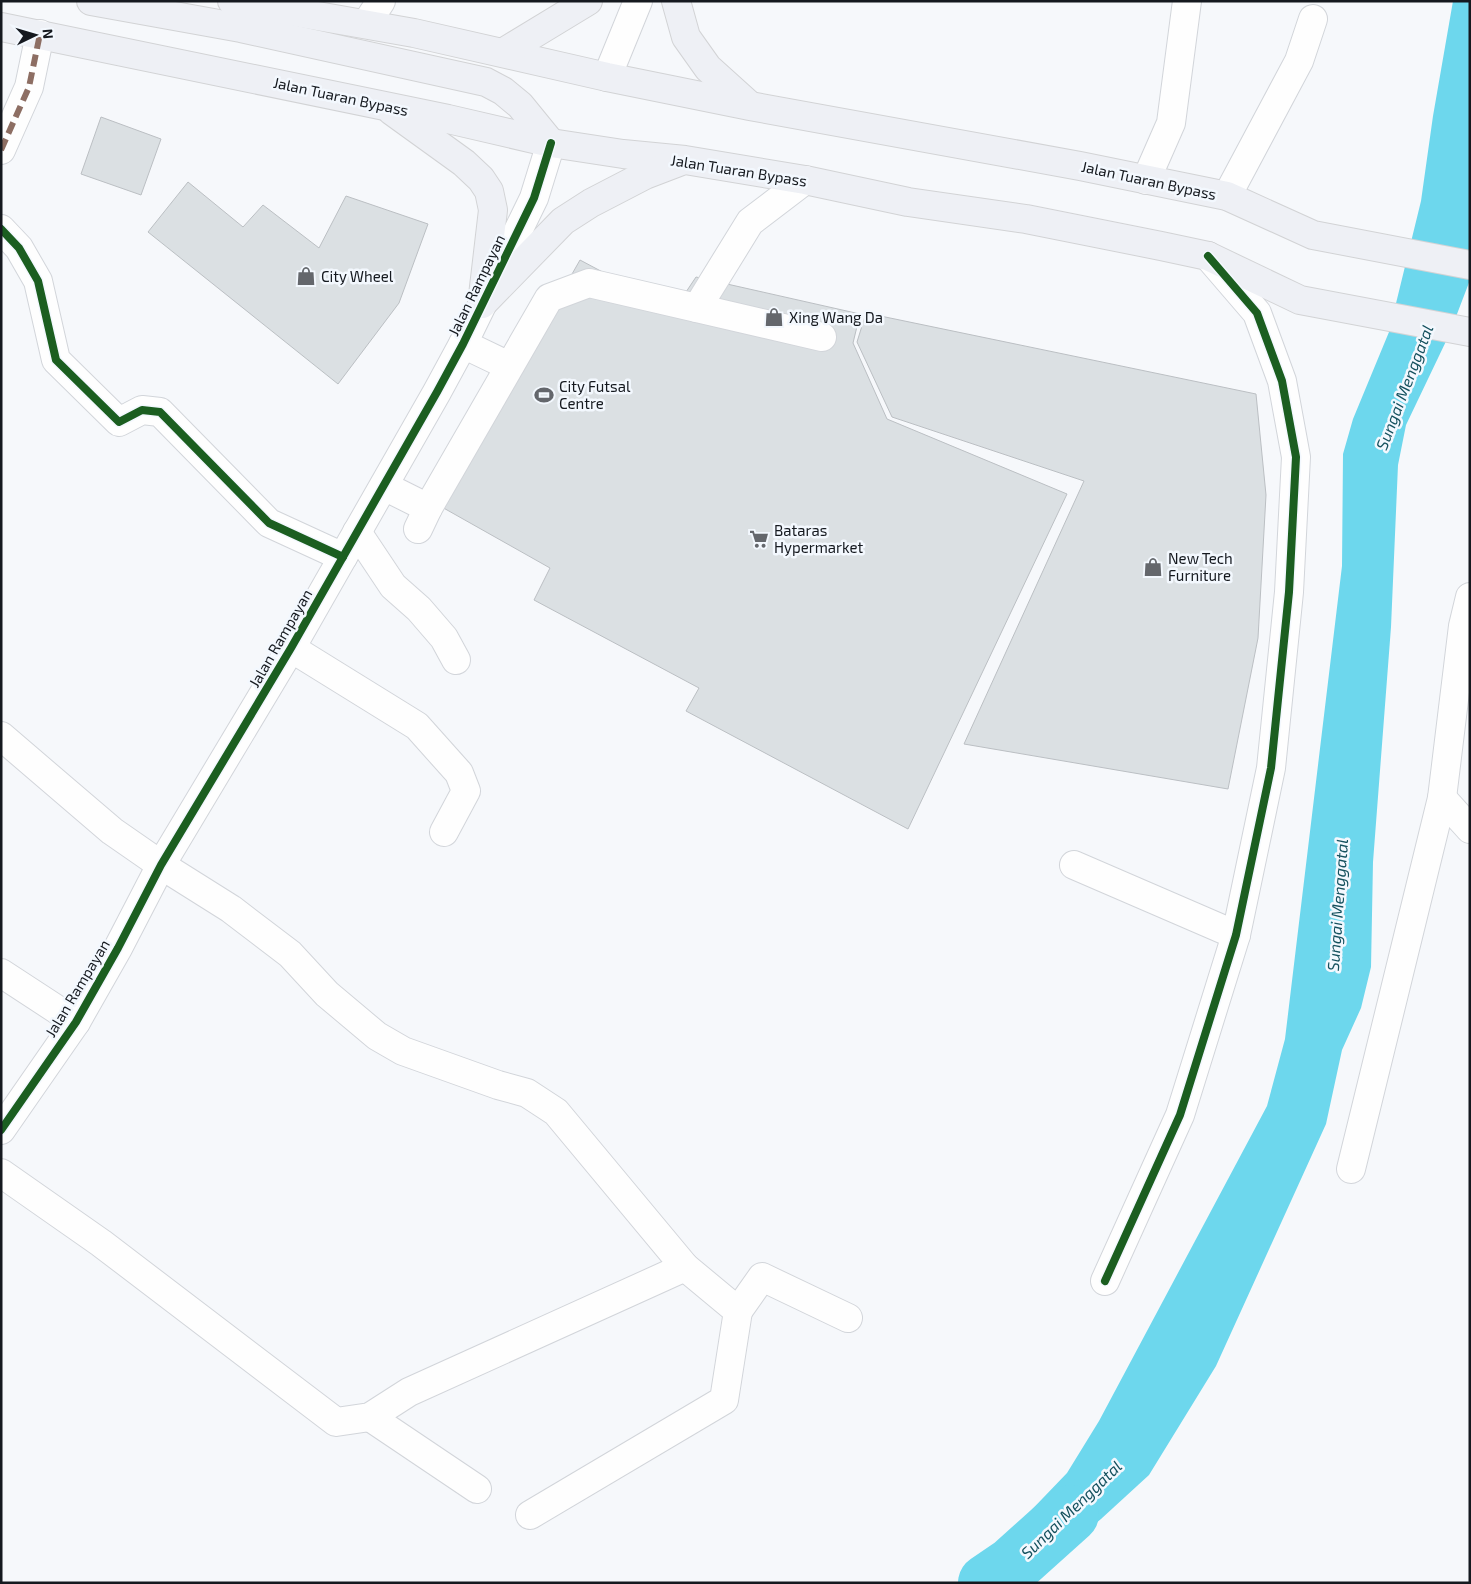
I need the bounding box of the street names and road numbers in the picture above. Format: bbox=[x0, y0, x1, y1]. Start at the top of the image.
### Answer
street label: Jalan Tuaran Bypass bbox=[272, 73, 410, 119]
street label: Jalan Tuaran Bypass bbox=[670, 150, 808, 190]
street label: Jalan Tuaran Bypass bbox=[1080, 157, 1218, 203]
street label: Jalan Rampayan bbox=[444, 231, 508, 339]
street label: Jalan Rampayan bbox=[245, 586, 315, 690]
street label: Jalan Rampayan bbox=[41, 936, 113, 1040]

